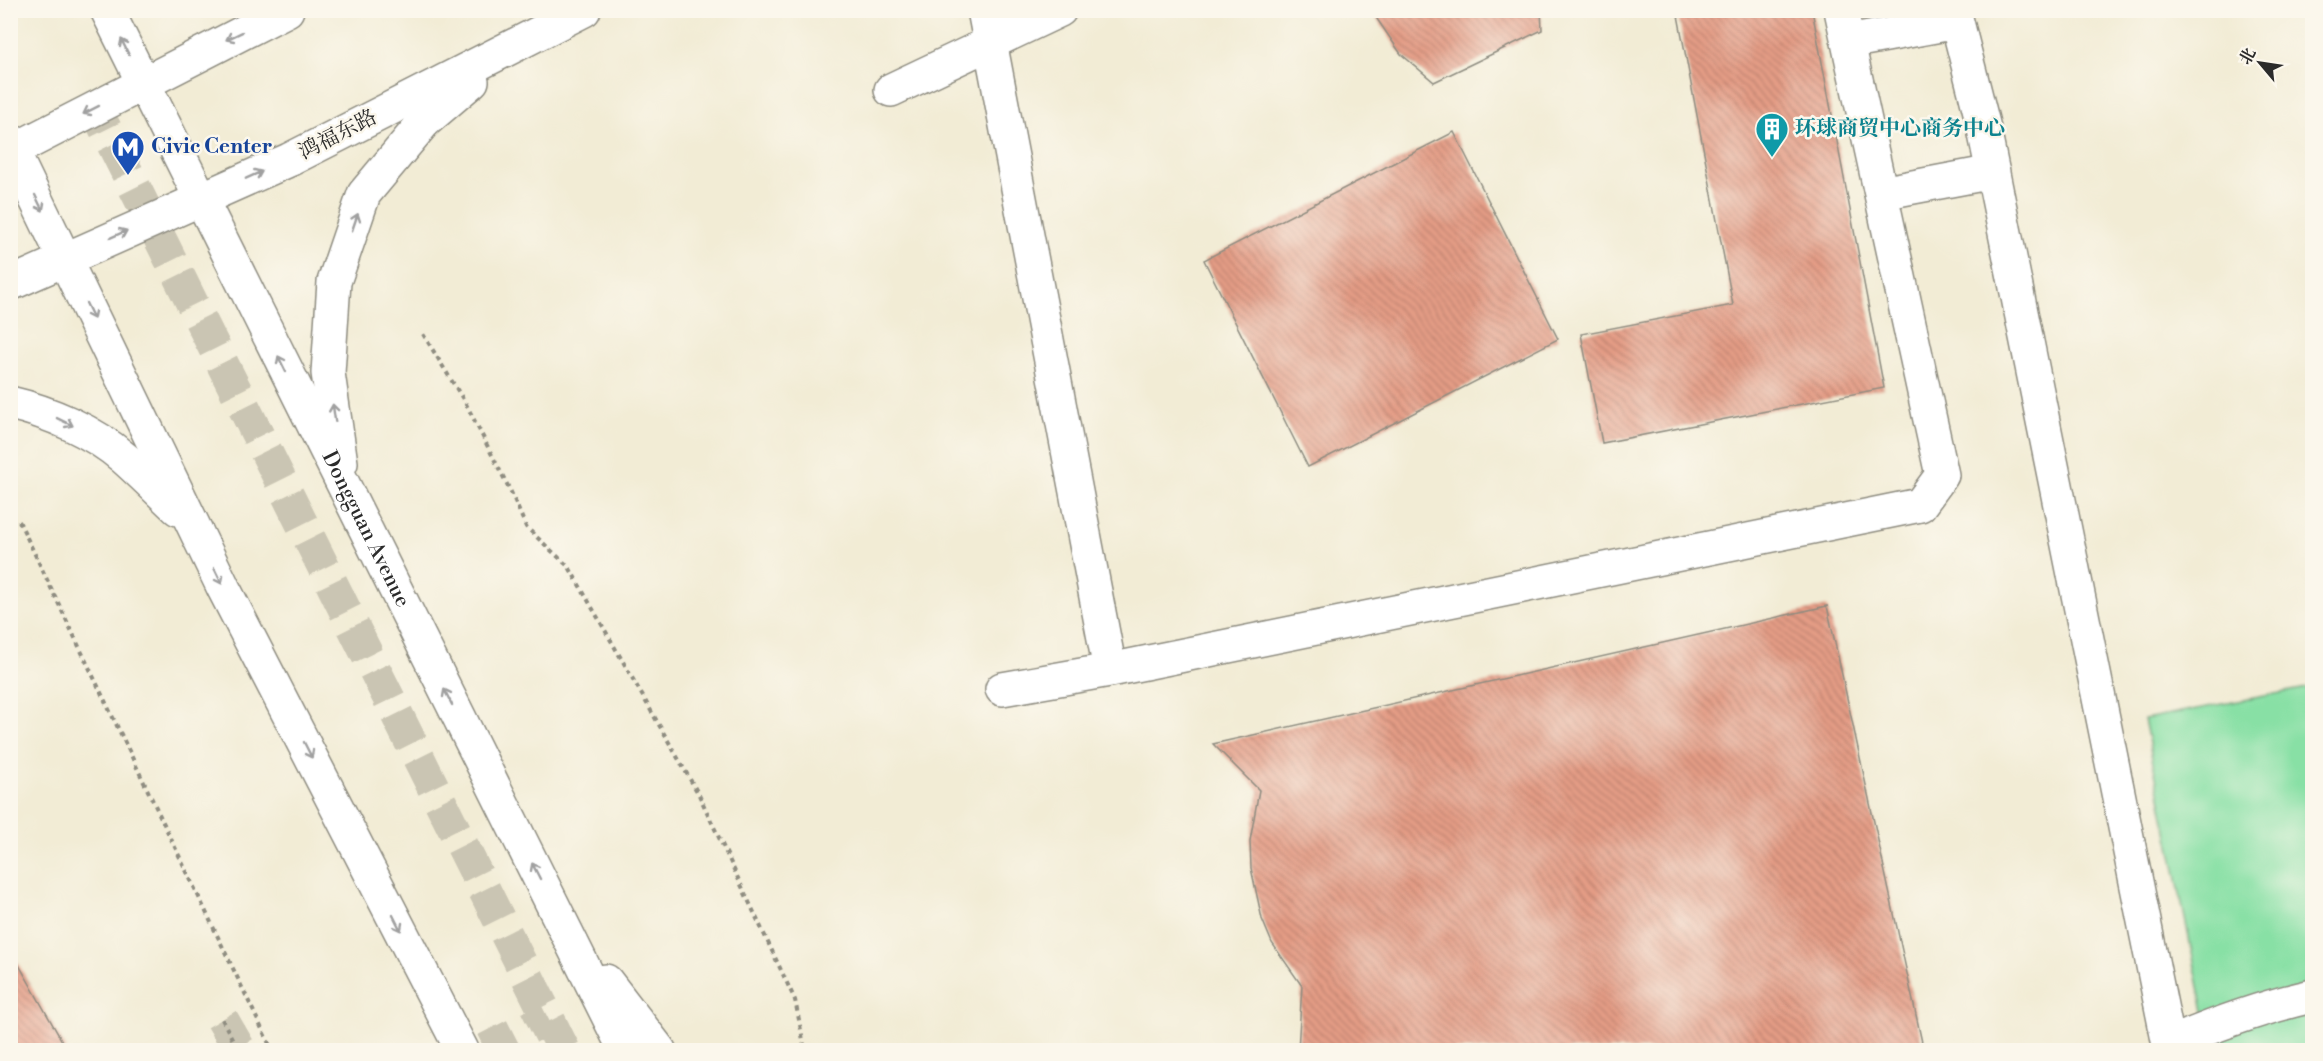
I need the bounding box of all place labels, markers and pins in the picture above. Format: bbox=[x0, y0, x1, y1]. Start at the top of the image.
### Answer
building icon: 环球商贸中心商务中心 bbox=[1754, 111, 1790, 158]
place label: 环球商贸中心商务中心 bbox=[1795, 116, 2005, 142]
metro station icon: Civic Center bbox=[110, 129, 146, 176]
place label: Civic Center bbox=[151, 134, 272, 160]

